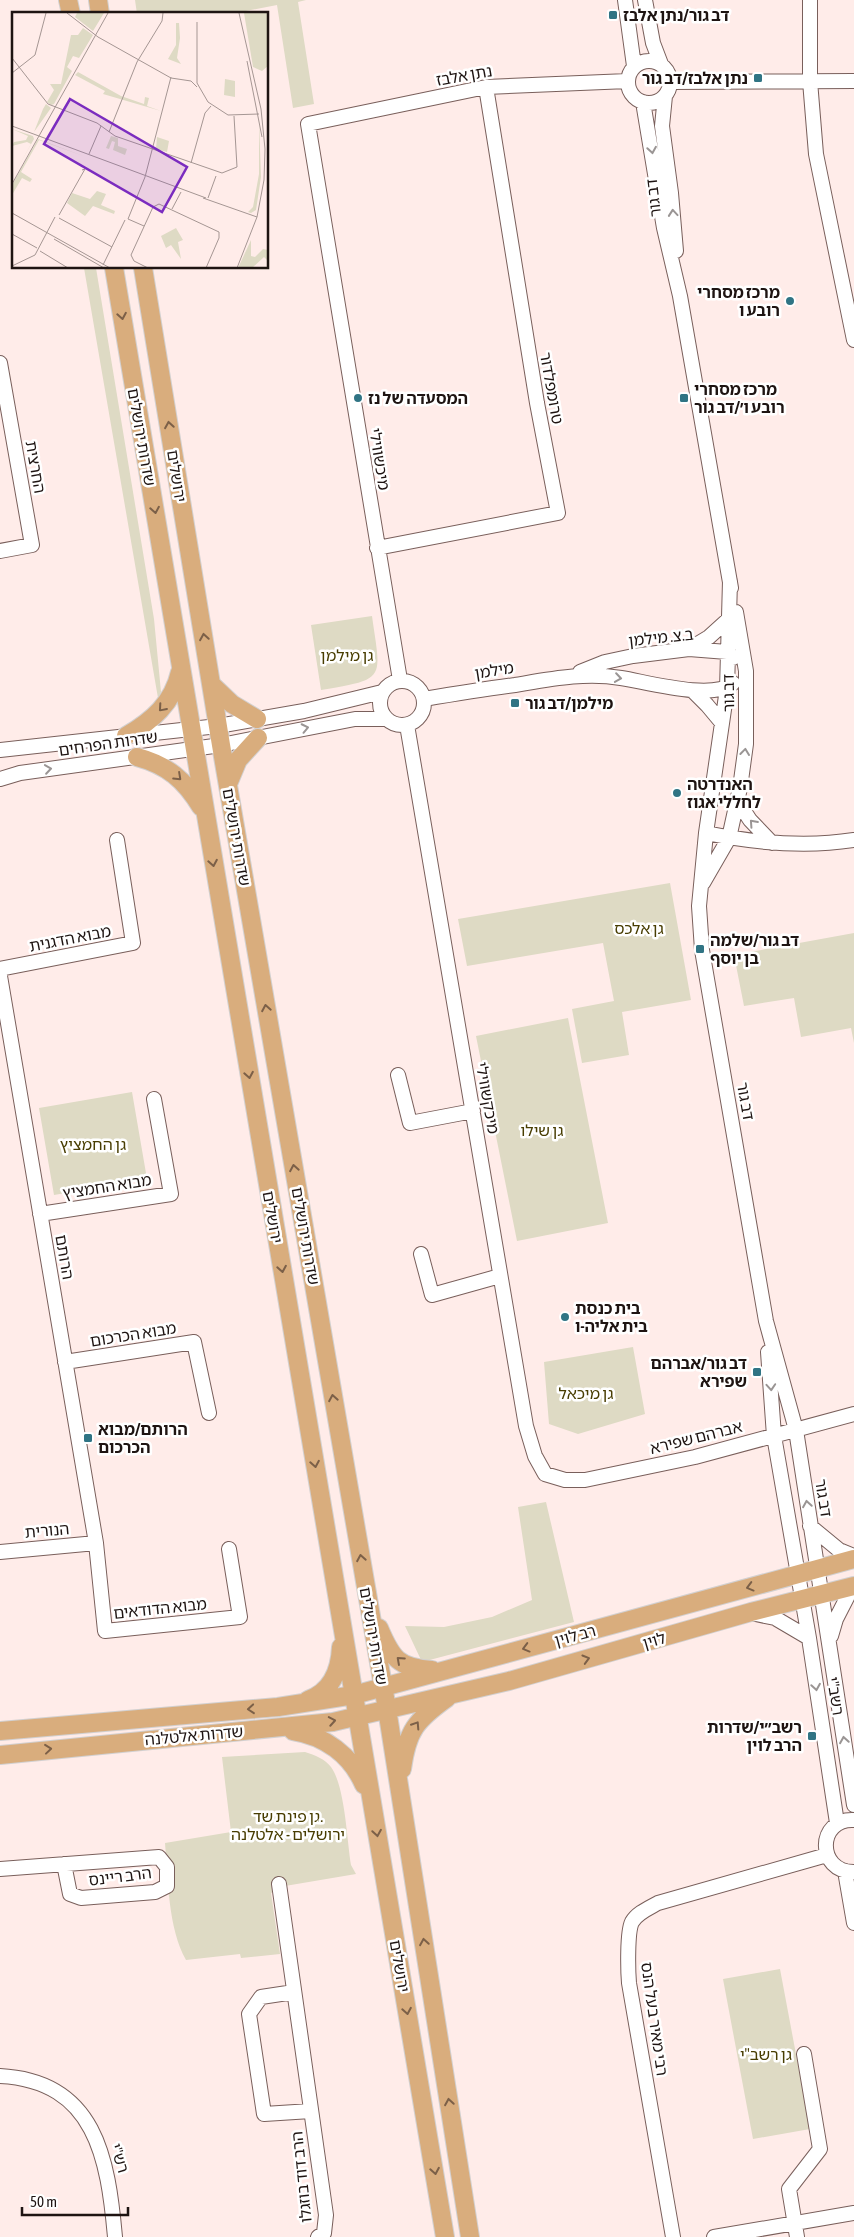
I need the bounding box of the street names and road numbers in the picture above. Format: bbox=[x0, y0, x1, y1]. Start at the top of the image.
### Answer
street label: נתן אלבז bbox=[435, 61, 493, 89]
street label: דב גור bbox=[642, 178, 664, 218]
street label: טרומפלדור bbox=[537, 351, 567, 425]
street label: שדרות ירושלים bbox=[125, 387, 159, 487]
street label: מיכשווילי bbox=[366, 427, 394, 491]
street label: החרצית bbox=[23, 439, 49, 495]
street label: ירושלים bbox=[164, 449, 190, 503]
street label: ב.צ. מילמן bbox=[628, 625, 694, 649]
street label: מילמן bbox=[473, 658, 515, 682]
street label: דב גור bbox=[719, 673, 737, 712]
street label: שדרות הפרחים bbox=[57, 727, 159, 759]
street label: שדרות ירושלים bbox=[220, 787, 254, 887]
street label: מבוא הדגנית bbox=[28, 921, 112, 955]
street label: מיכקשווילי bbox=[473, 1061, 503, 1135]
street label: דב גור bbox=[734, 1081, 758, 1122]
street label: מבוא החמציץ bbox=[61, 1170, 153, 1202]
street label: שדרות ירושלים bbox=[289, 1186, 323, 1286]
street label: ירושלים bbox=[260, 1189, 286, 1245]
street label: הרותם bbox=[52, 1233, 78, 1281]
street label: מבוא הכרכום bbox=[89, 1318, 177, 1350]
street label: אברהם שפירא bbox=[648, 1417, 744, 1457]
street label: דב גור bbox=[812, 1478, 836, 1519]
street label: הנורית bbox=[24, 1519, 70, 1541]
street label: שדרות ירושלים bbox=[357, 1586, 391, 1686]
street label: מבוא הדודאים bbox=[112, 1594, 208, 1622]
street label: רב לוין bbox=[552, 1621, 598, 1649]
street label: לוין bbox=[640, 1628, 668, 1652]
street label: רשב"י bbox=[824, 1675, 848, 1717]
street label: שדרות אלטלנה bbox=[144, 1722, 244, 1748]
street label: הרב ריינס bbox=[88, 1863, 152, 1889]
street label: ירושלים bbox=[387, 1938, 413, 1994]
street label: רבי מאיר בעל הנס bbox=[638, 1961, 672, 2077]
street label: הרב דוד בוזגלו bbox=[287, 2131, 315, 2223]
street label: רש"י bbox=[107, 2141, 133, 2175]

